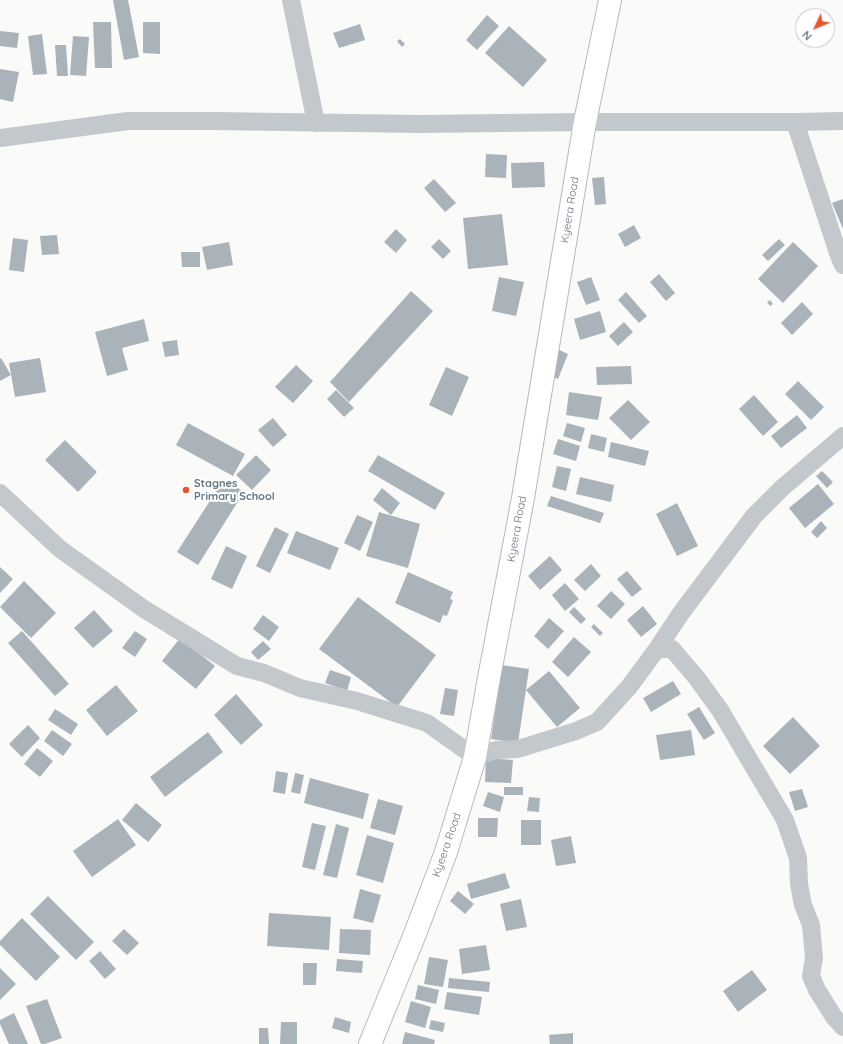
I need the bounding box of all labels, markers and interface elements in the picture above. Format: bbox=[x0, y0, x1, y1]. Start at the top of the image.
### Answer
north arrow bbox=[795, 8, 835, 48]
text: N bbox=[799, 28, 815, 43]
street label: Kyeera Road bbox=[558, 176, 582, 244]
place label: Stagnes Primary School bbox=[194, 477, 275, 503]
marker: Stagnes Primary School bbox=[181, 485, 191, 495]
street label: Kyeera Road bbox=[505, 495, 529, 563]
street label: Kyeera Road bbox=[430, 811, 464, 879]

